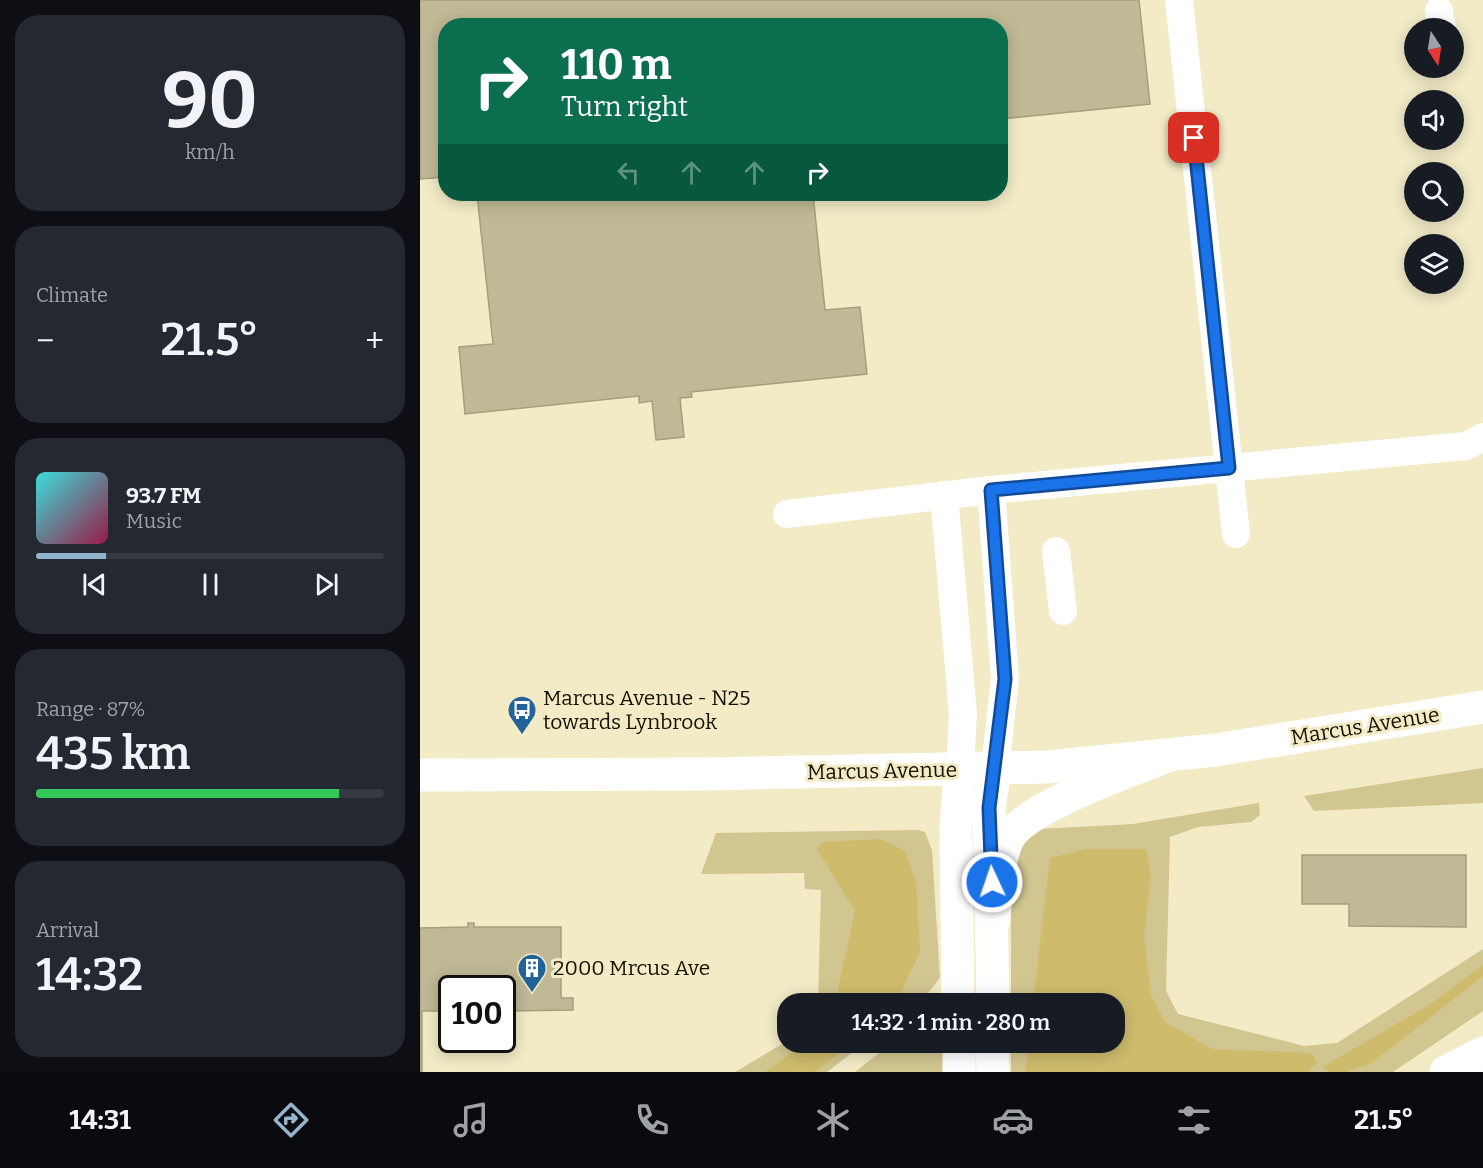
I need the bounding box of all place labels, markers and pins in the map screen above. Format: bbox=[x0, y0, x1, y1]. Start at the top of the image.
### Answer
pin bbox=[1168, 112, 1219, 163]
place label: Marcus Avenue - N25 towards Lynbrook bbox=[543, 685, 750, 735]
bus stop icon: Marcus Avenue - N25 towards Lynbrook bbox=[506, 694, 538, 736]
building icon: 2000 Mrcus Ave bbox=[516, 952, 548, 994]
place label: 2000 Mrcus Ave bbox=[553, 955, 710, 981]

